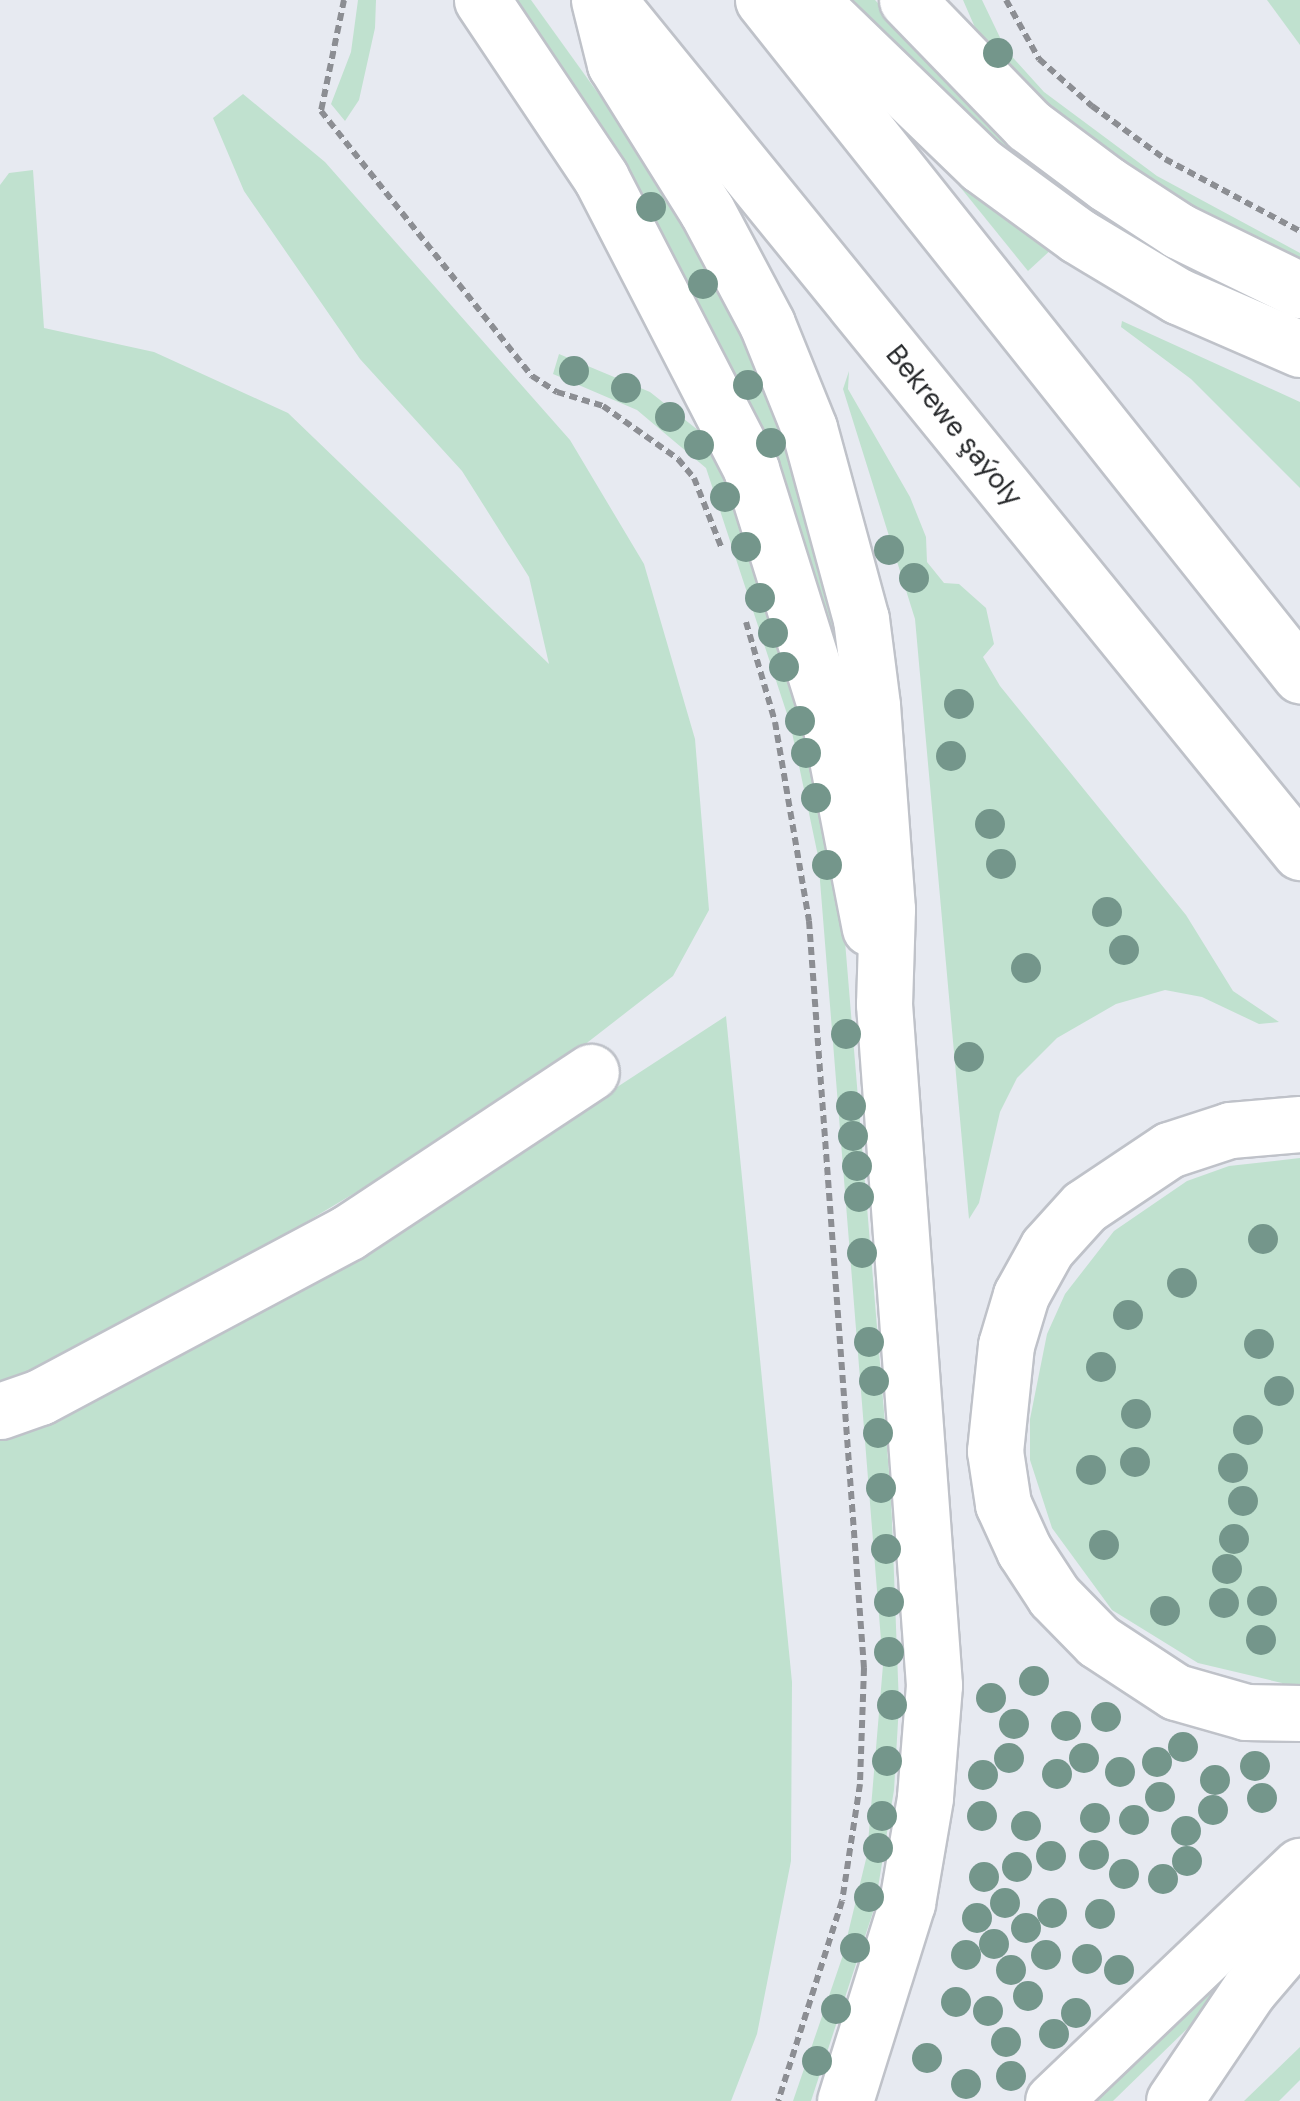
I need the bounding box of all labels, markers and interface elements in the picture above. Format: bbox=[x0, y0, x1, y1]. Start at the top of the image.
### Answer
street label: Bekrewe şaýoly bbox=[879, 339, 1029, 513]

